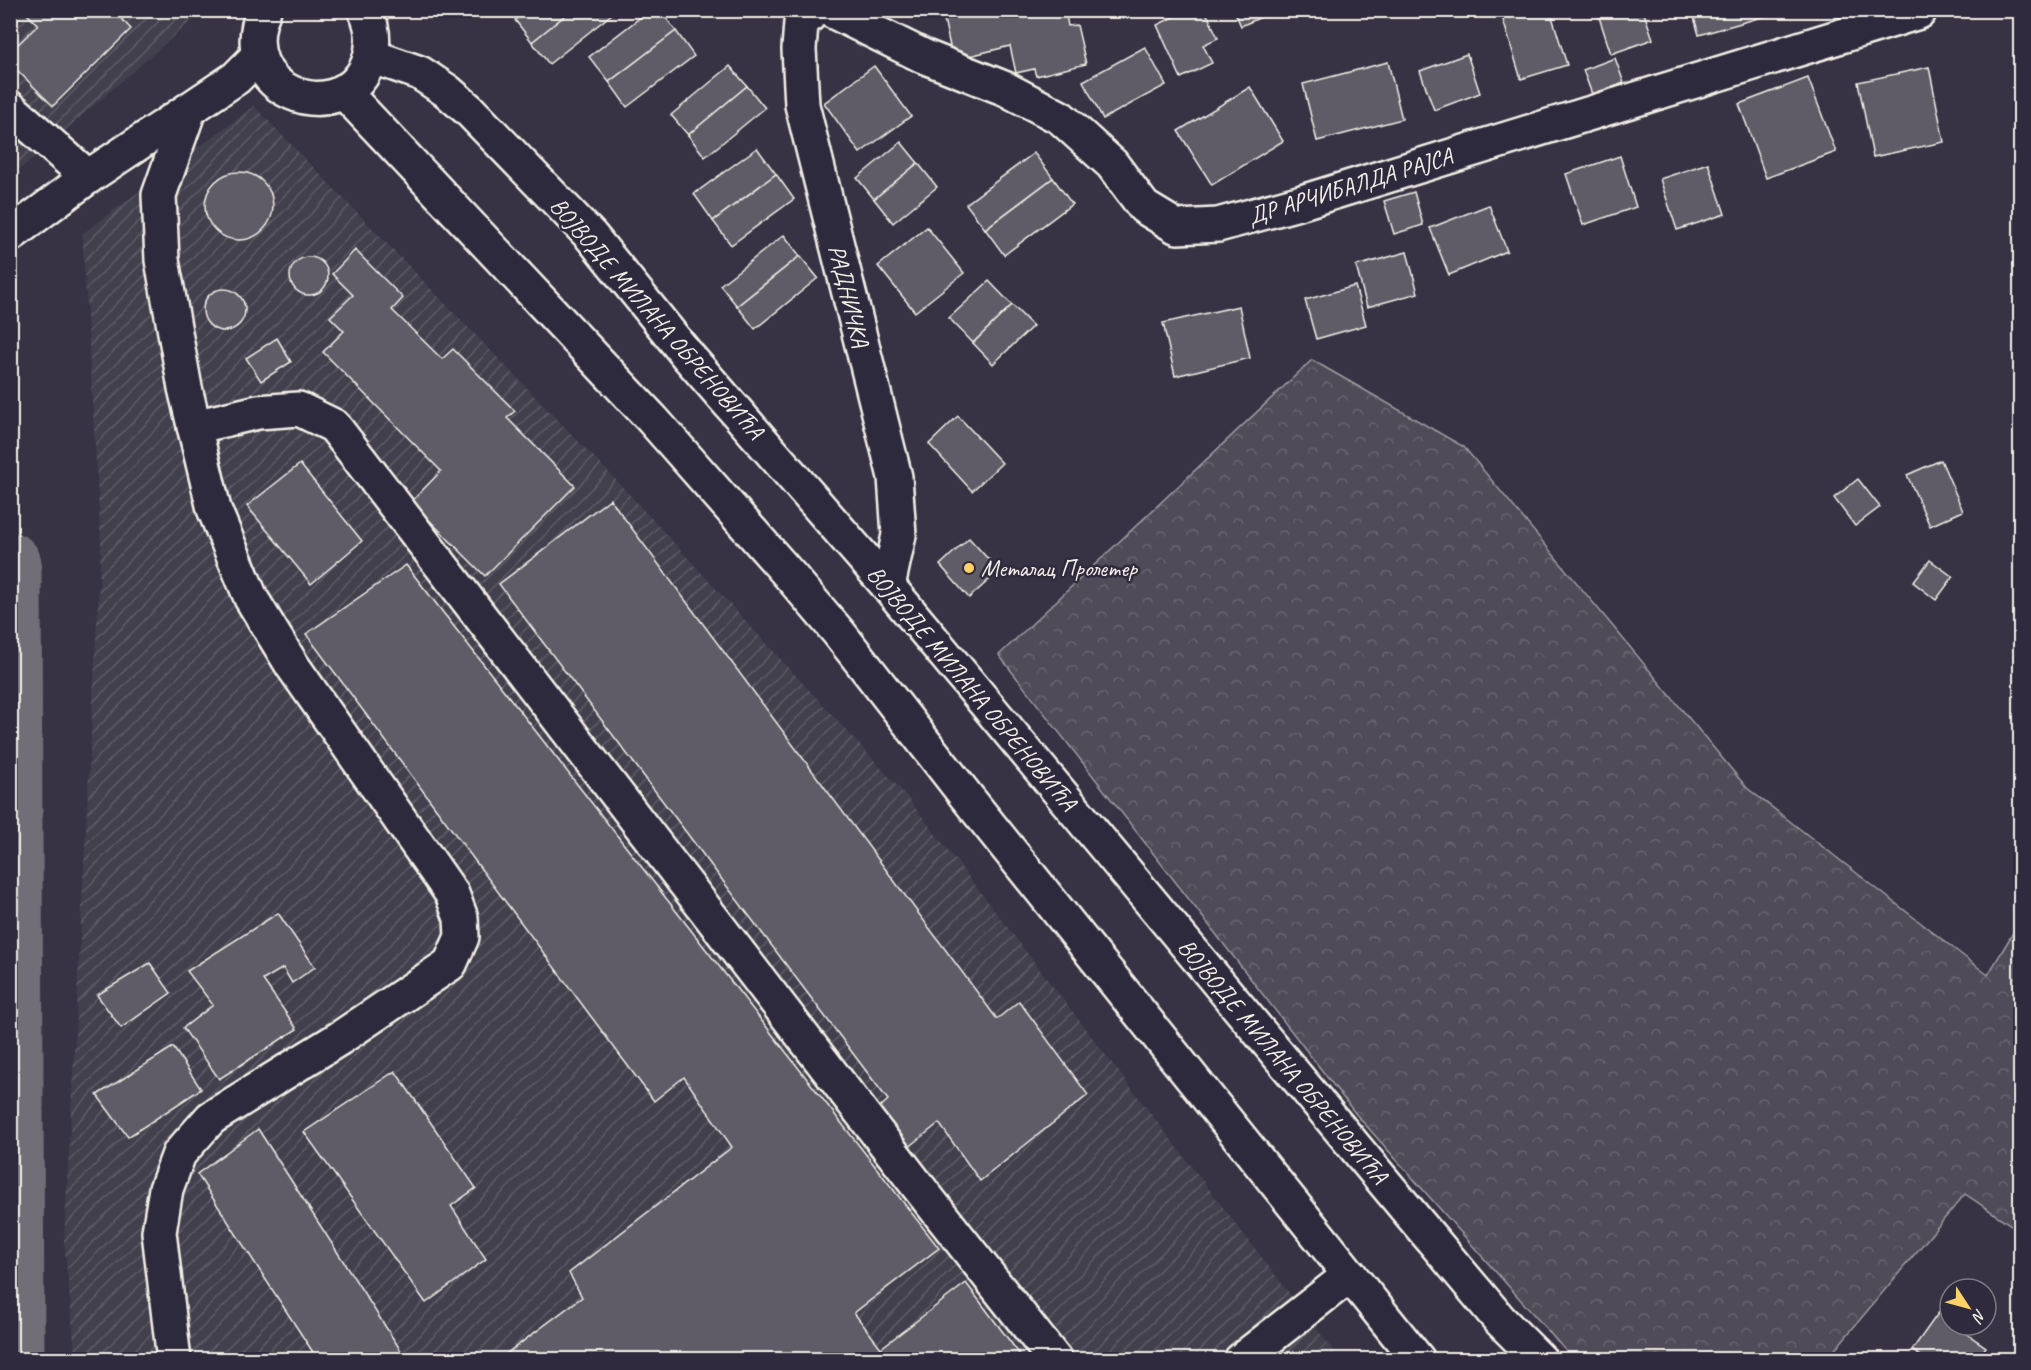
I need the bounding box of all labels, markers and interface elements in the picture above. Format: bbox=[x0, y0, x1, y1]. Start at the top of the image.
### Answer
street label: ДР АРЧИБАЛДА РАЈСА bbox=[1244, 140, 1457, 231]
street label: ВОЈВОДЕ МИЛАНА ОБРЕНОВИЋА bbox=[544, 191, 771, 446]
street label: РАДНИЧКА bbox=[822, 242, 876, 351]
place label: Металац Пролетер bbox=[981, 553, 1138, 583]
street label: ВОЈВОДЕ МИЛАНА ОБРЕНОВИЋА bbox=[861, 559, 1084, 817]
marker: Металац Пролетер bbox=[962, 561, 976, 575]
street label: ВОЈВОДЕ МИЛАНА ОБРЕНОВИЋА bbox=[1172, 932, 1395, 1190]
north arrow bbox=[1938, 1277, 1998, 1337]
text: N bbox=[1967, 1305, 1990, 1328]

